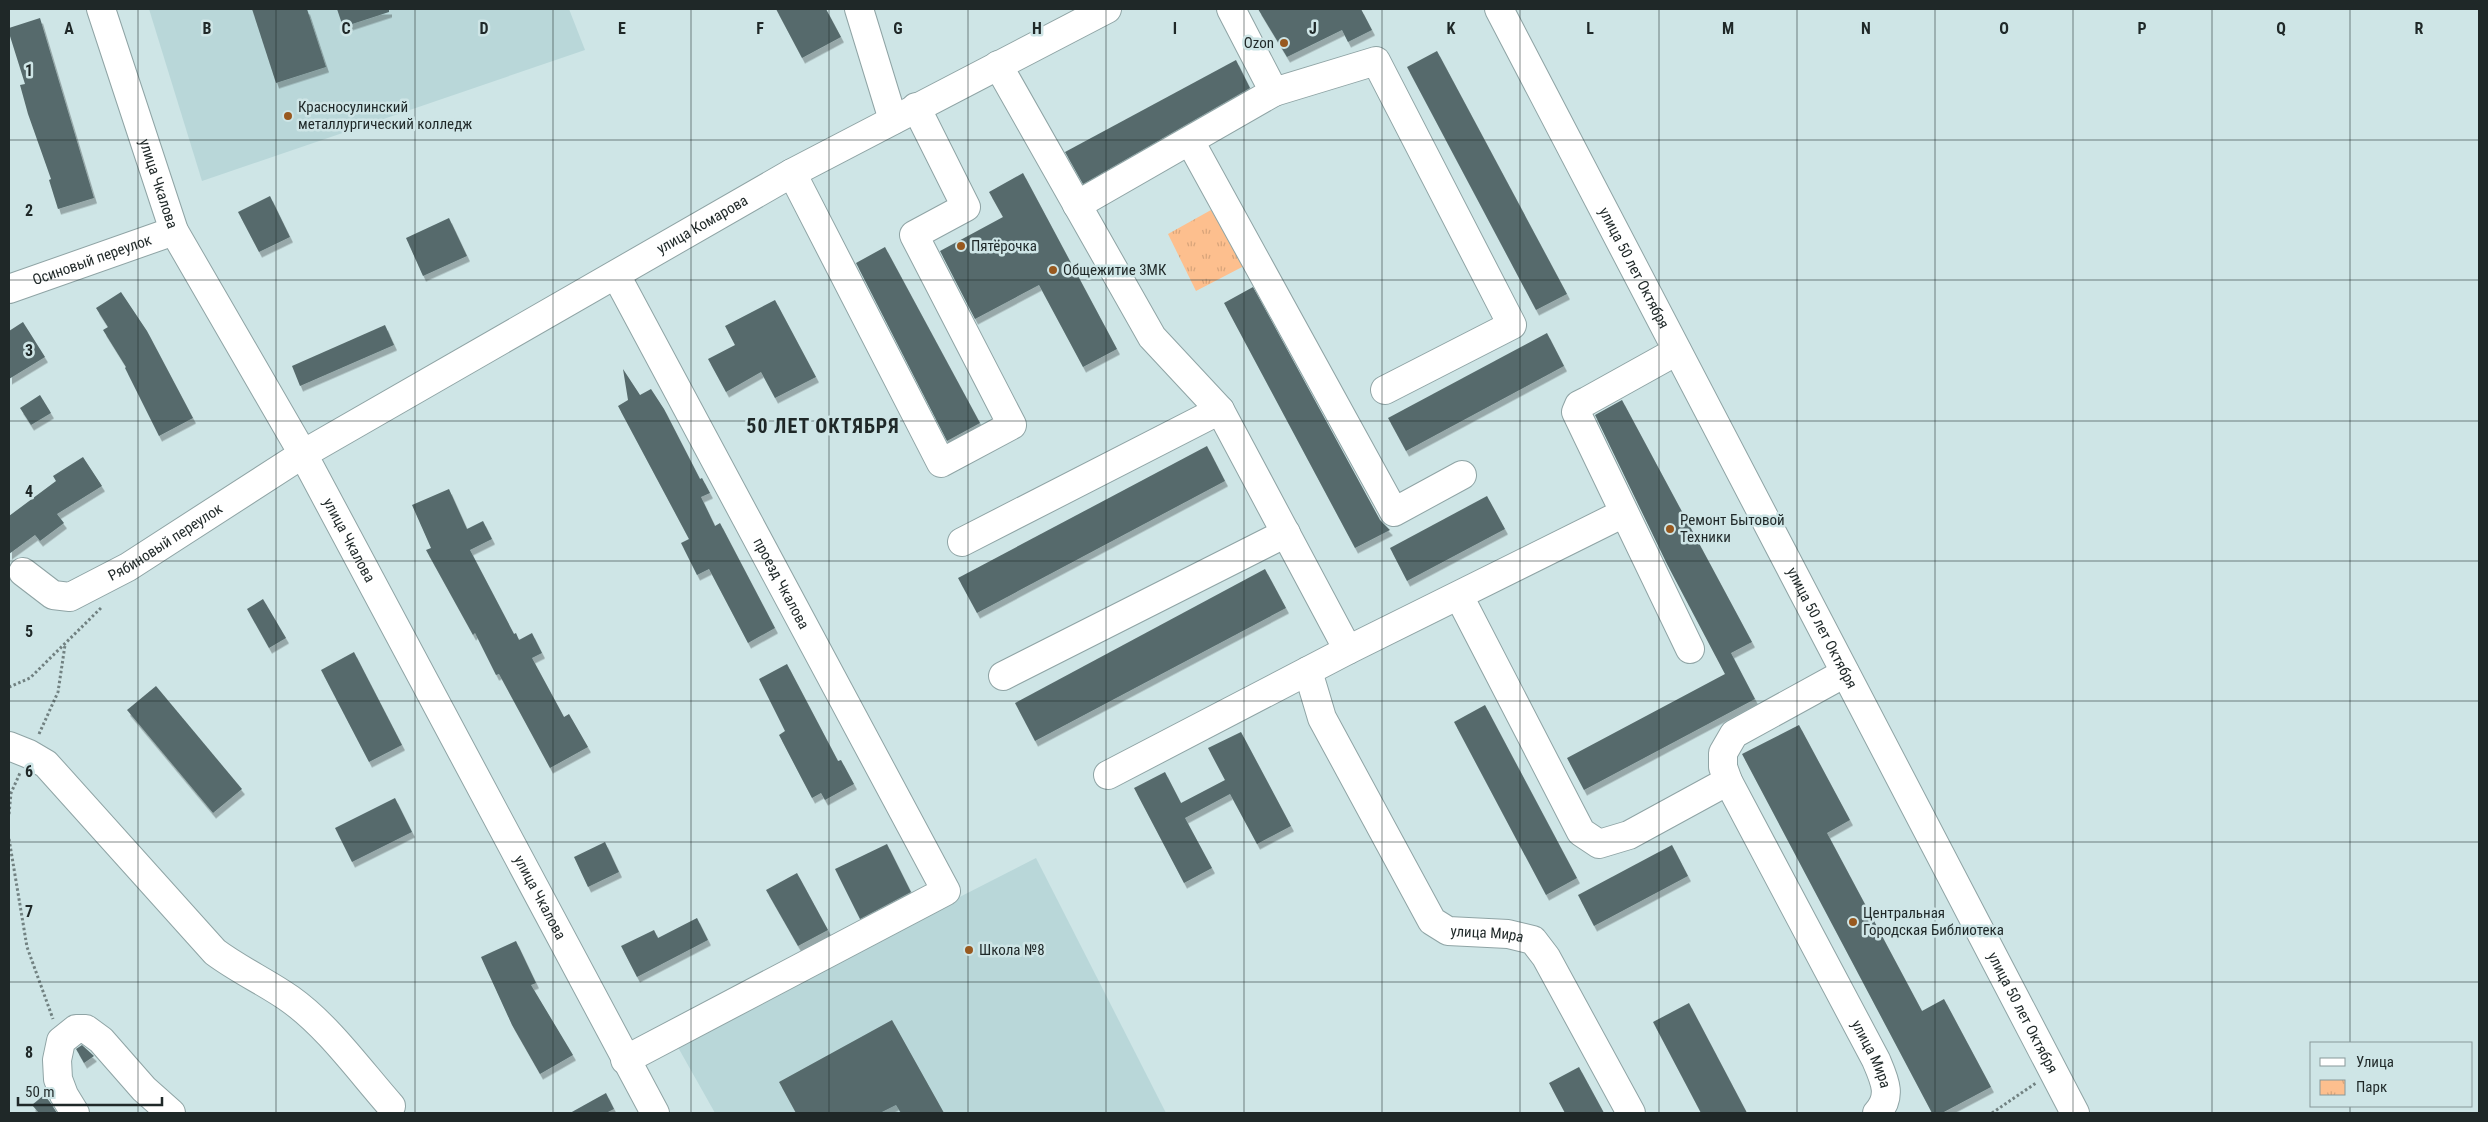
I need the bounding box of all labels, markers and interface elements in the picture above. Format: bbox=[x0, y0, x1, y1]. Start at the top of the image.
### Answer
text: A bbox=[64, 19, 74, 38]
text: B bbox=[203, 19, 212, 38]
text: C bbox=[341, 19, 351, 38]
text: D bbox=[479, 19, 489, 38]
text: E bbox=[618, 19, 626, 38]
text: F bbox=[756, 19, 764, 38]
text: G bbox=[893, 19, 903, 38]
text: H bbox=[1032, 19, 1042, 38]
text: I bbox=[1173, 19, 1177, 38]
text: J bbox=[1309, 19, 1317, 38]
text: K bbox=[1447, 19, 1456, 38]
text: L bbox=[1586, 19, 1594, 38]
text: M bbox=[1722, 19, 1734, 38]
text: N bbox=[1861, 19, 1871, 38]
text: O bbox=[1999, 19, 2009, 38]
text: P bbox=[2137, 19, 2147, 38]
text: Q bbox=[2276, 19, 2286, 38]
text: R bbox=[2415, 19, 2424, 38]
place label: Ozon bbox=[1244, 34, 1274, 52]
marker: Ozon bbox=[1278, 37, 1290, 49]
text: 1 bbox=[25, 61, 33, 80]
place label: Красносулинский металлургический колледж bbox=[298, 98, 472, 133]
marker: Красносулинский металлургический колледж bbox=[282, 110, 294, 122]
street label: улица Чкалова bbox=[135, 137, 182, 231]
street label: улица Комарова bbox=[654, 191, 751, 258]
text: 2 bbox=[25, 201, 33, 220]
street label: улица 50 лет Октября bbox=[1595, 204, 1673, 332]
street label: Осиновый переулок bbox=[30, 231, 154, 289]
place label: Пятёрочка bbox=[971, 237, 1037, 255]
marker: Пятёрочка bbox=[955, 240, 967, 252]
place label: Общежитие 3МК bbox=[1063, 261, 1167, 279]
marker: Общежитие 3МК bbox=[1047, 264, 1059, 276]
text: 3 bbox=[25, 341, 33, 360]
district label: 50 ЛЕТ ОКТЯБРЯ bbox=[746, 414, 900, 438]
text: 4 bbox=[25, 482, 33, 501]
street label: улица Чкалова bbox=[319, 495, 379, 585]
street label: Рябиновый переулок bbox=[105, 499, 226, 585]
place label: Ремонт Бытовой Техники bbox=[1680, 511, 1785, 546]
marker: Ремонт Бытовой Техники bbox=[1664, 523, 1676, 535]
street label: проезд Чкалова bbox=[749, 535, 813, 632]
street label: улица 50 лет Октября bbox=[1783, 564, 1861, 691]
text: 5 bbox=[25, 622, 33, 641]
text: 6 bbox=[25, 762, 33, 781]
street label: улица Чкалова bbox=[510, 852, 570, 943]
text: 7 bbox=[25, 902, 33, 921]
place label: Центральная Городская Библиотека bbox=[1863, 904, 2004, 939]
marker: Центральная Городская Библиотека bbox=[1847, 916, 1859, 928]
street label: улица Мира bbox=[1450, 922, 1525, 946]
place label: Школа №8 bbox=[979, 941, 1045, 959]
marker: Школа №8 bbox=[963, 944, 975, 956]
street label: улица 50 лет Октября bbox=[1984, 949, 2062, 1076]
street label: улица Мира bbox=[1847, 1017, 1895, 1090]
legend bbox=[2310, 1042, 2473, 1107]
text: 8 bbox=[25, 1043, 33, 1062]
text: Улица bbox=[2356, 1053, 2394, 1071]
scale bar bbox=[18, 1074, 161, 1106]
text: Парк bbox=[2356, 1078, 2387, 1096]
text: 50 m bbox=[25, 1083, 55, 1101]

